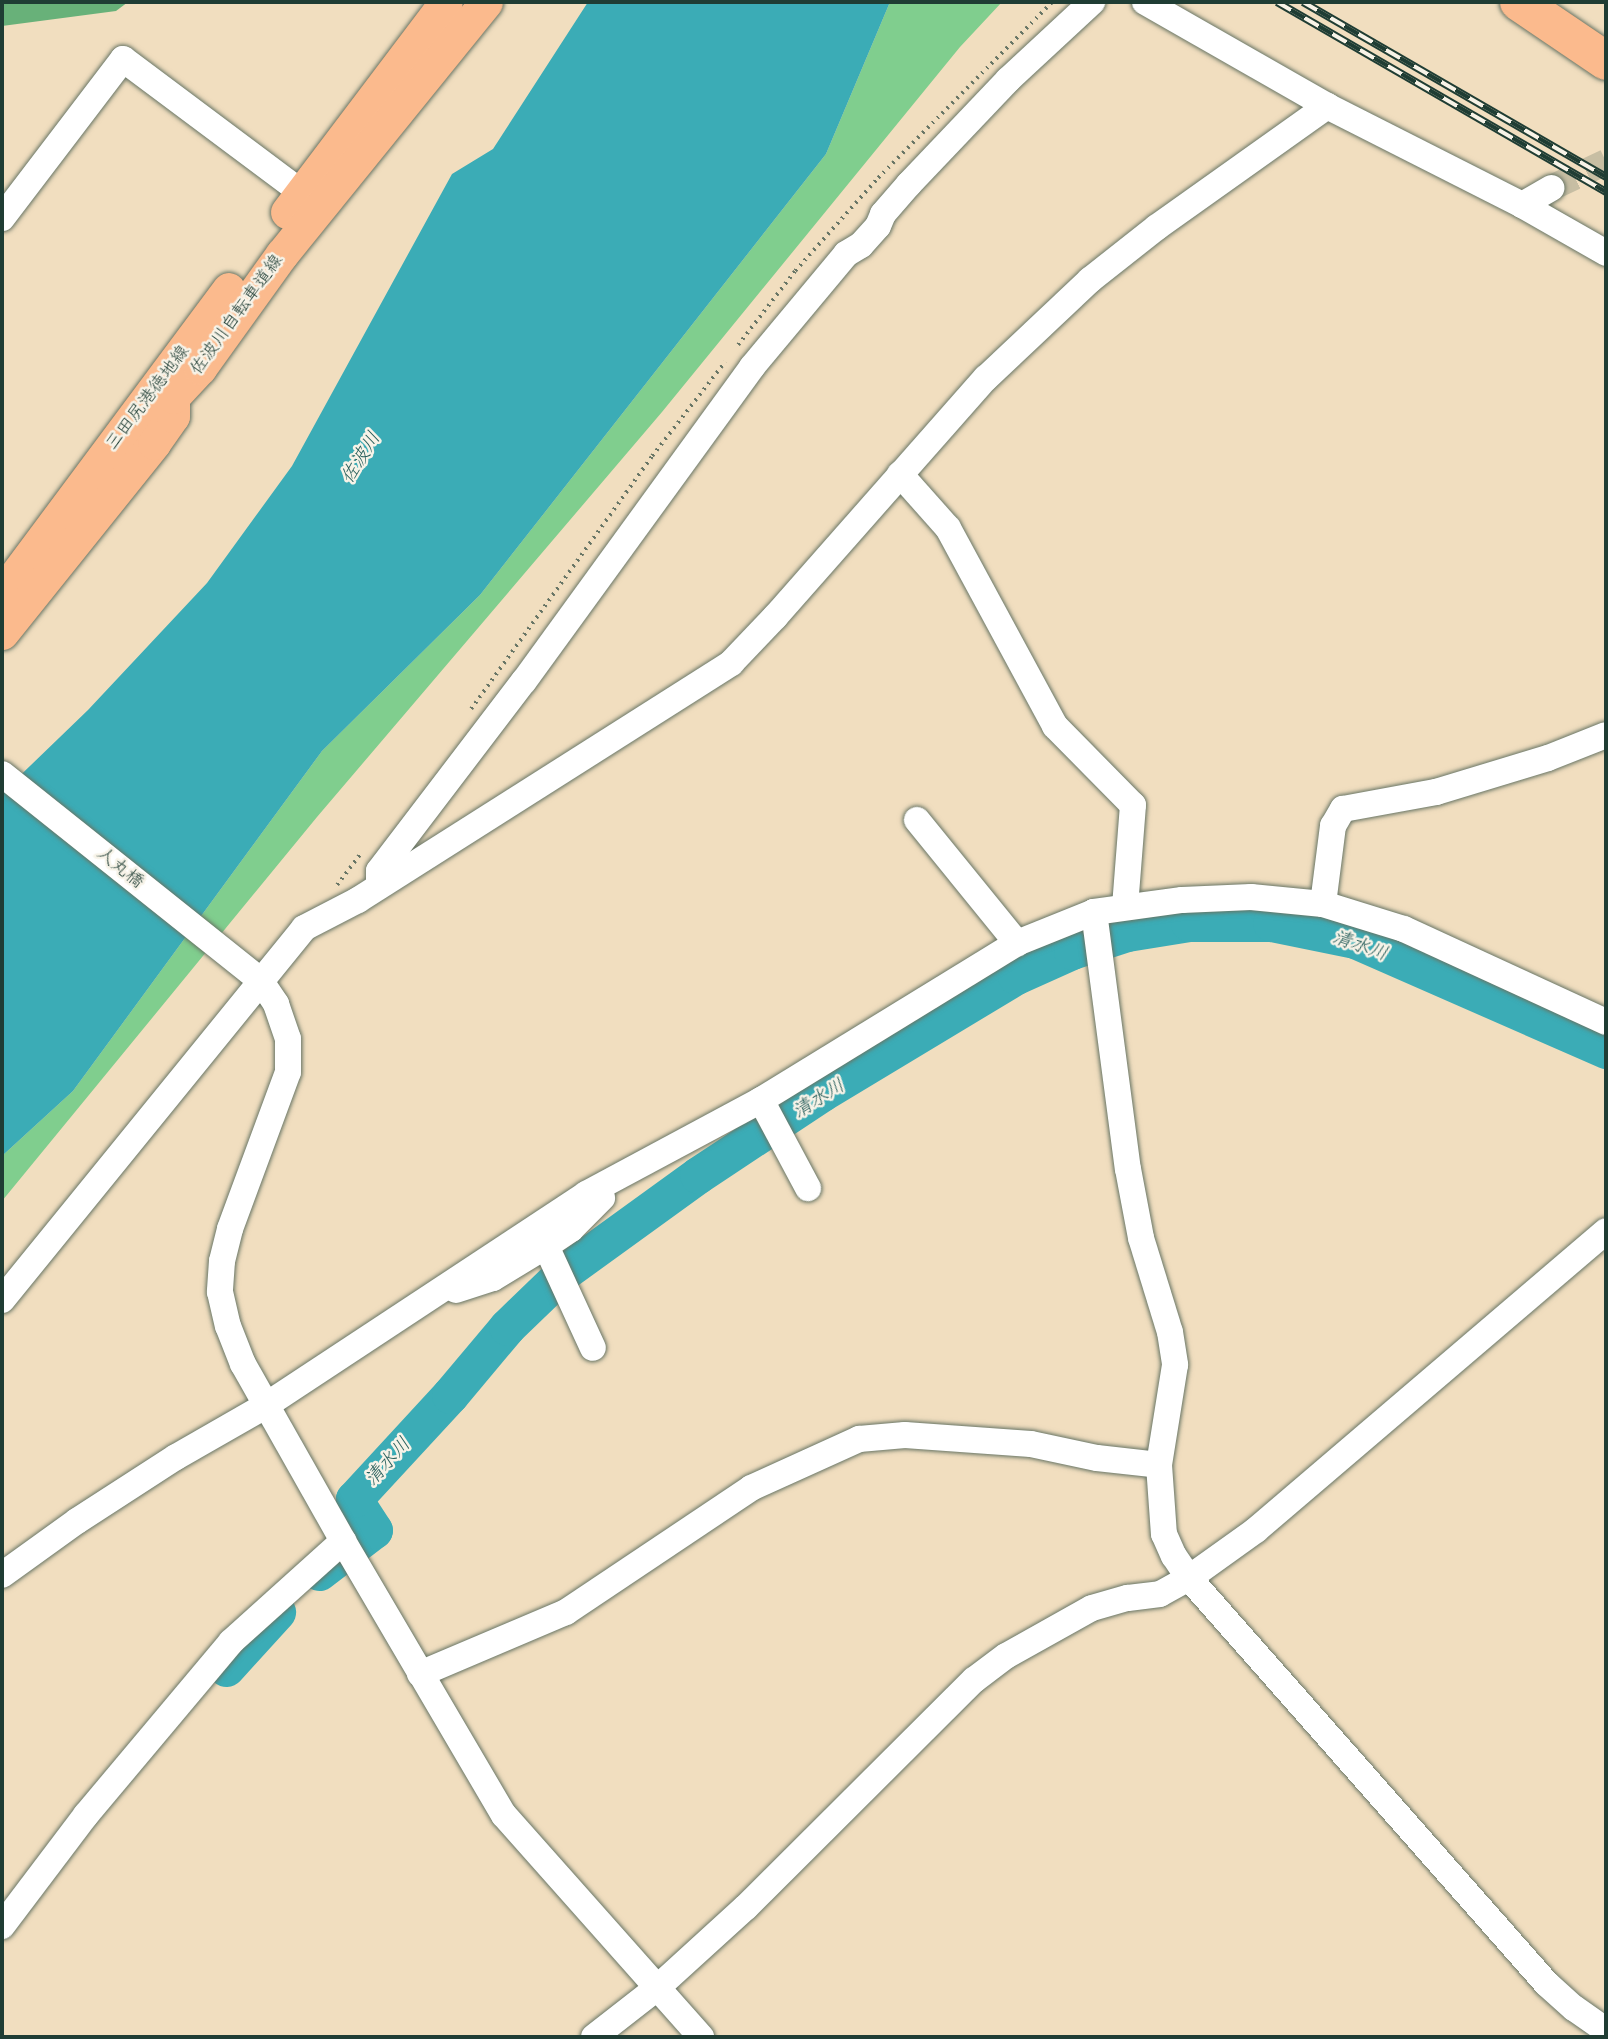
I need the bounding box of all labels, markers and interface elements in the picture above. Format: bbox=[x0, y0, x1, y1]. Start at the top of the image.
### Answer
street label: 佐波川自転車道線 bbox=[186, 250, 288, 380]
street label: 三田尻港徳地線 bbox=[101, 341, 195, 455]
water label: 佐波川 bbox=[336, 428, 386, 488]
street label: 人丸橋 bbox=[92, 843, 148, 893]
water label: 清水川 bbox=[1329, 926, 1391, 966]
water label: 清水川 bbox=[789, 1074, 849, 1124]
water label: 清水川 bbox=[360, 1433, 416, 1491]

